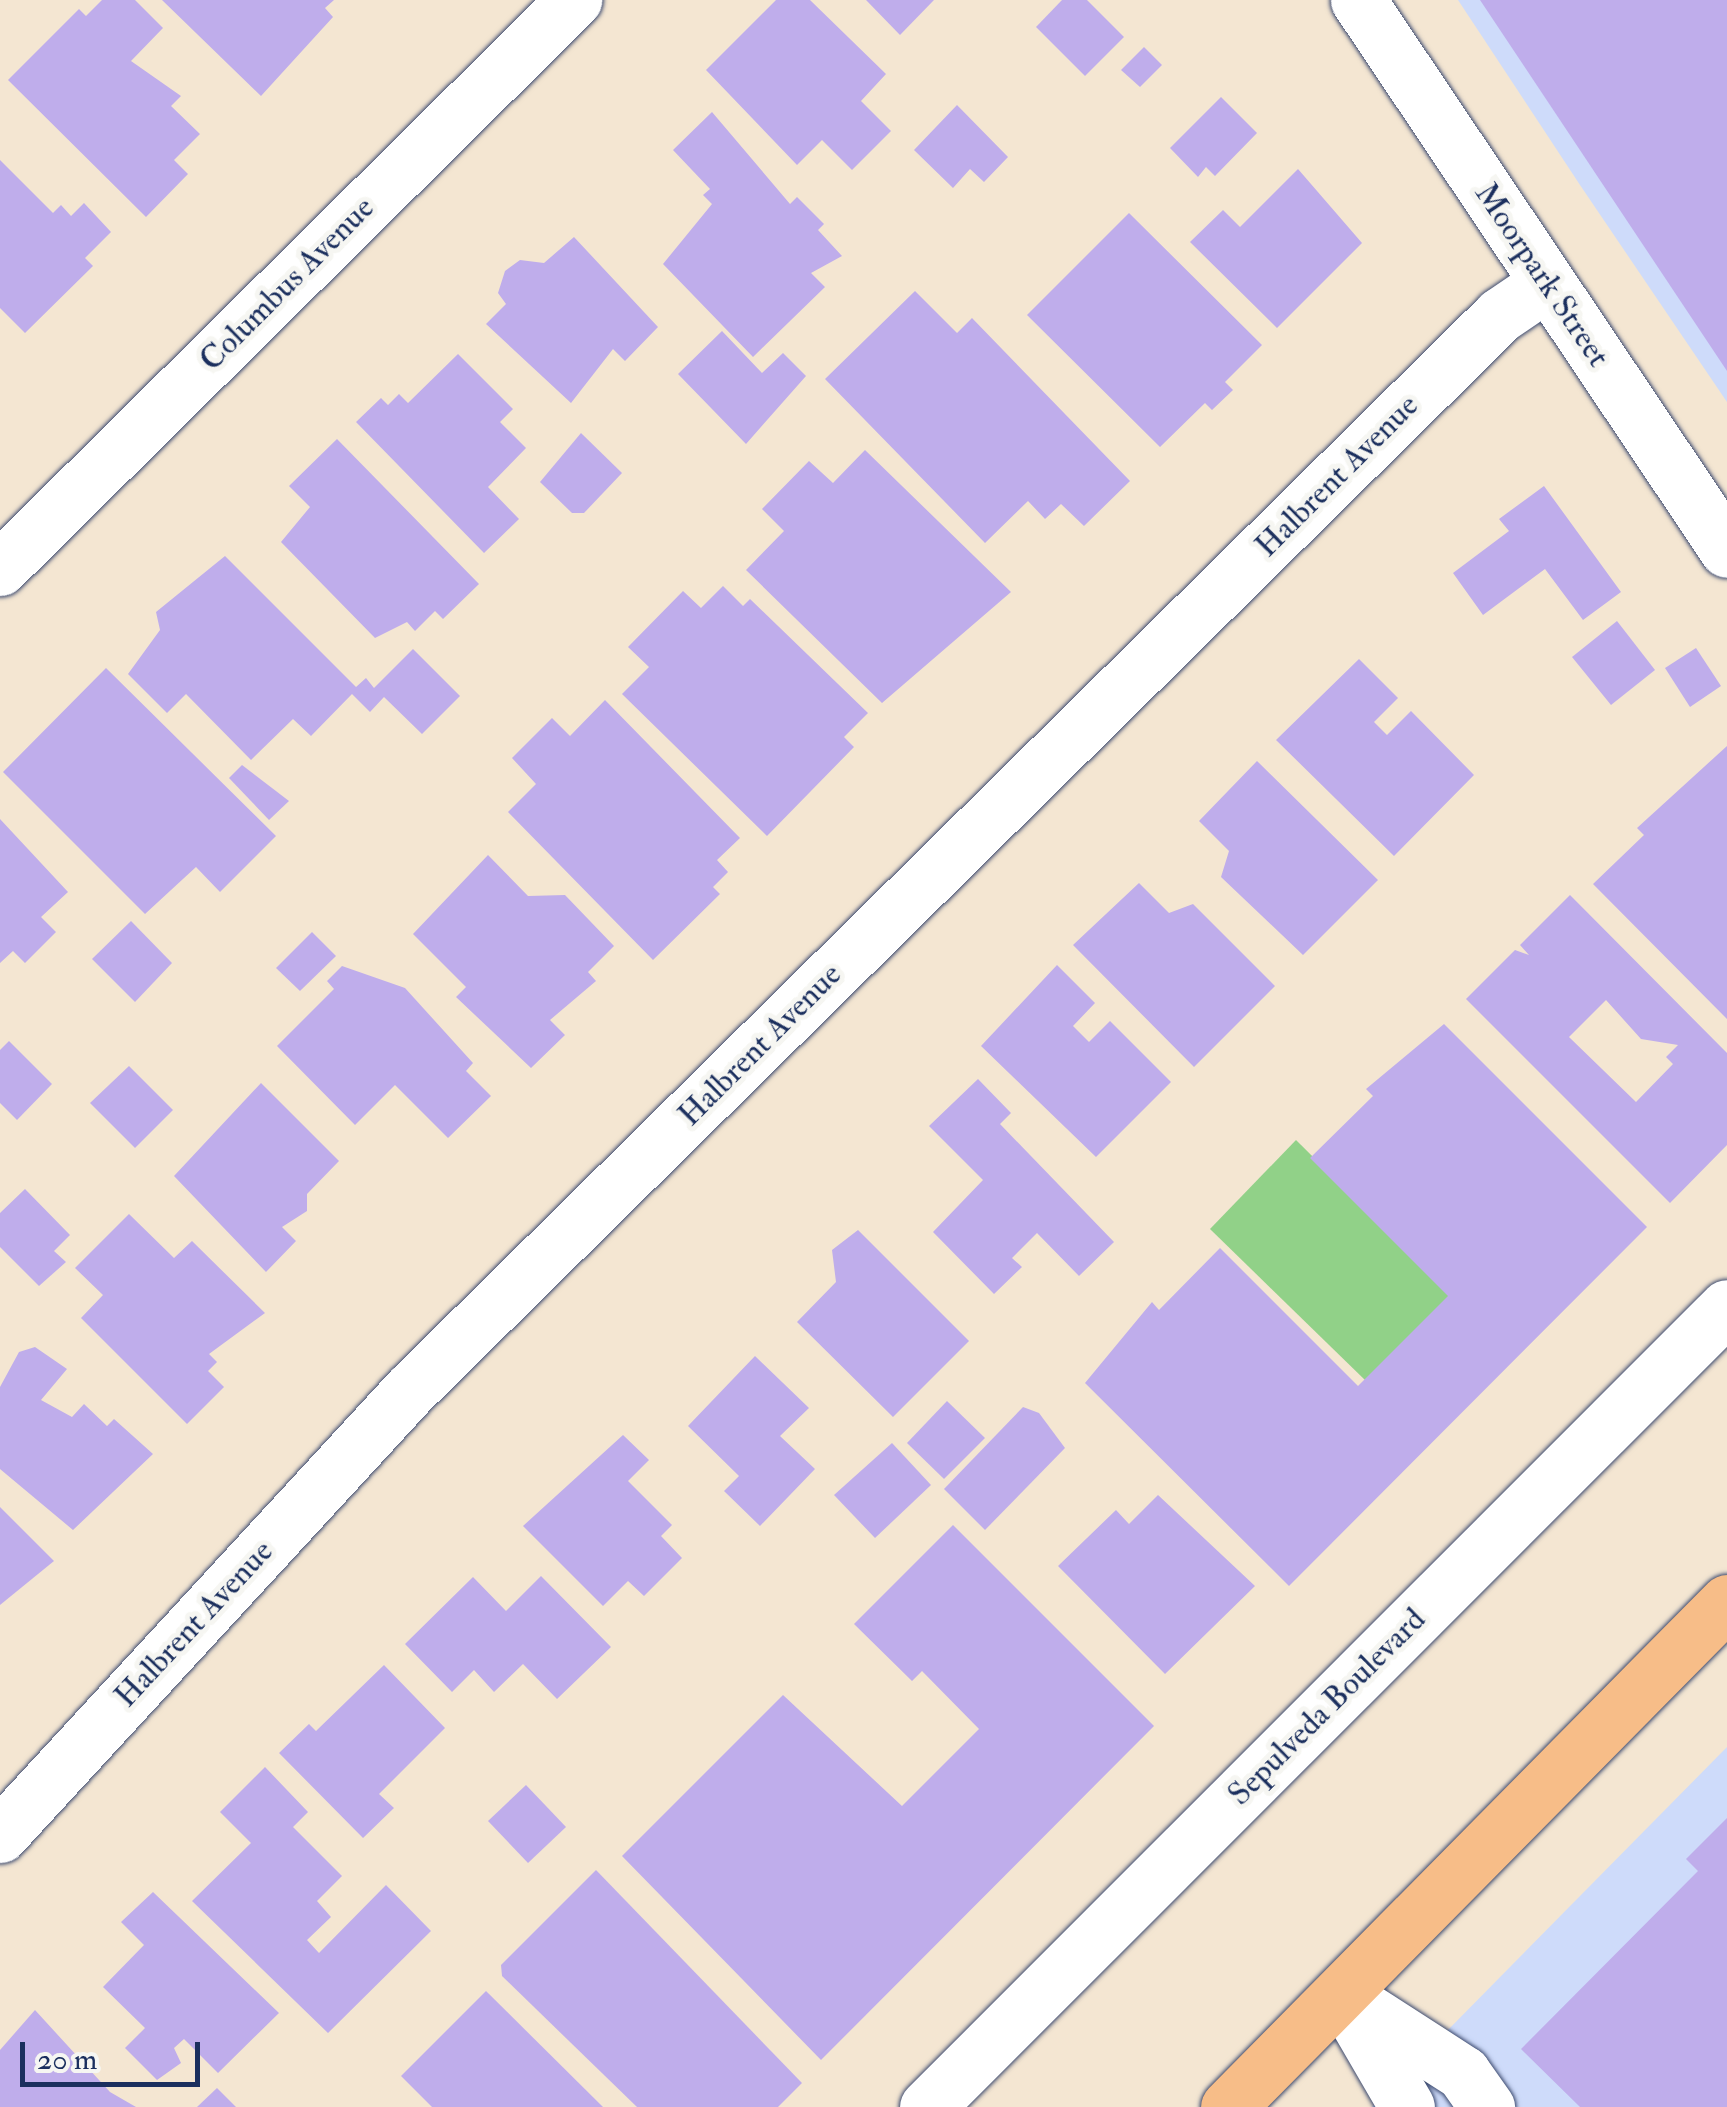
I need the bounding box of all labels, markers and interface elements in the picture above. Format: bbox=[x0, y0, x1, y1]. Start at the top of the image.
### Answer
street label: Moorpark Street bbox=[1466, 176, 1618, 374]
street label: Columbus Avenue bbox=[192, 189, 382, 379]
street label: Halbrent Avenue bbox=[1248, 387, 1426, 565]
street label: Halbrent Avenue bbox=[671, 956, 849, 1134]
street label: Halbrent Avenue bbox=[107, 1533, 281, 1715]
street label: Sepulveda Boulevard bbox=[1220, 1600, 1434, 1814]
scale bar bbox=[25, 2022, 205, 2084]
text: 20 m bbox=[37, 2041, 97, 2078]

